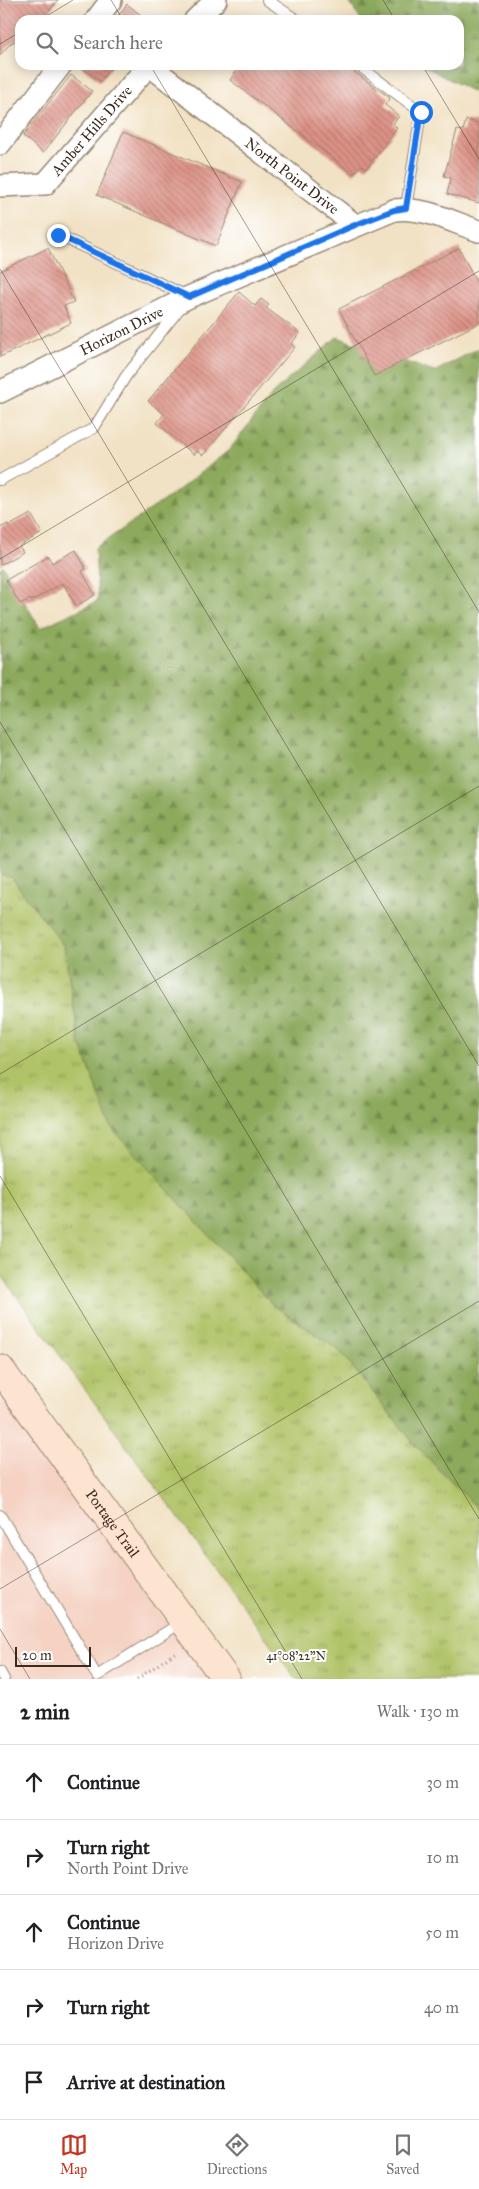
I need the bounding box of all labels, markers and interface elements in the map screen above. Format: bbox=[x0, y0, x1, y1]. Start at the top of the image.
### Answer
search box bbox=[15, 15, 464, 70]
icon: search bbox=[33, 29, 61, 57]
text: Search here bbox=[73, 31, 163, 54]
street label: Amber Hills Drive bbox=[47, 82, 136, 180]
route start bbox=[410, 101, 433, 124]
street label: North Point Drive bbox=[241, 134, 342, 218]
route end bbox=[47, 224, 70, 247]
street label: Horizon Drive bbox=[77, 302, 166, 359]
street label: Portage Trail bbox=[82, 1486, 144, 1562]
scale bar bbox=[15, 1644, 91, 1667]
text: 20 m bbox=[22, 1647, 52, 1664]
text: 41°08'22"N bbox=[266, 1649, 326, 1663]
text: 2 min bbox=[20, 1699, 70, 1725]
text: Walk · 130 m bbox=[377, 1702, 459, 1721]
icon: ahead bbox=[20, 1768, 48, 1796]
text: Continue bbox=[67, 1771, 140, 1794]
text: 30 m bbox=[426, 1773, 459, 1792]
text: Turn right bbox=[67, 1836, 150, 1859]
icon: right bbox=[20, 1843, 48, 1871]
text: 10 m bbox=[427, 1848, 459, 1867]
text: North Point Drive bbox=[67, 1859, 188, 1878]
text: Continue bbox=[67, 1911, 140, 1934]
icon: ahead bbox=[20, 1918, 48, 1946]
text: 50 m bbox=[425, 1923, 459, 1942]
text: Horizon Drive bbox=[67, 1934, 164, 1953]
icon: right bbox=[20, 1993, 48, 2021]
text: Turn right bbox=[67, 1996, 150, 2019]
text: 40 m bbox=[424, 1998, 459, 2017]
icon: arrive bbox=[20, 2068, 48, 2096]
text: Arrive at destination bbox=[67, 2071, 225, 2094]
tab: Map bbox=[60, 2131, 88, 2178]
tab: Directions bbox=[207, 2131, 267, 2178]
tab: Saved bbox=[386, 2131, 419, 2178]

